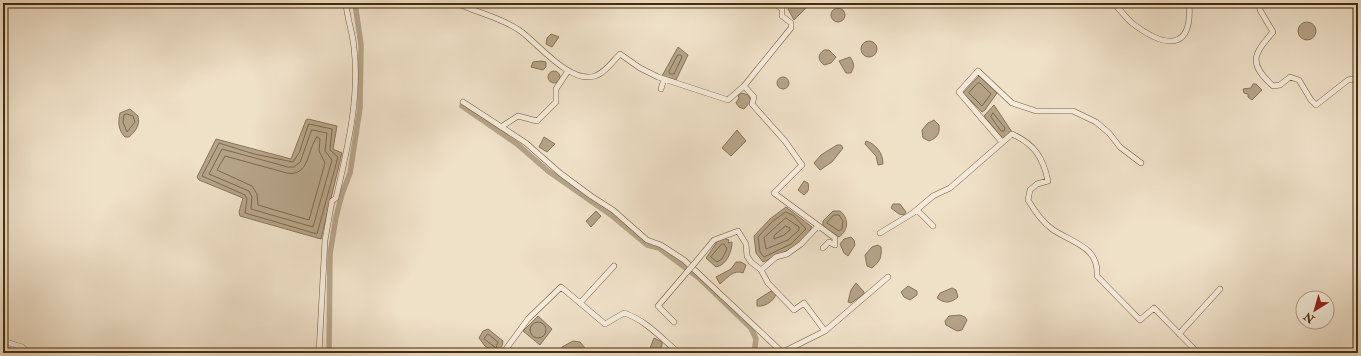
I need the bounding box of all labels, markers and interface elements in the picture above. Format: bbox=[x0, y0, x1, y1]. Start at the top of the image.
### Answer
north arrow bbox=[1295, 290, 1335, 330]
text: N bbox=[1301, 309, 1318, 326]

